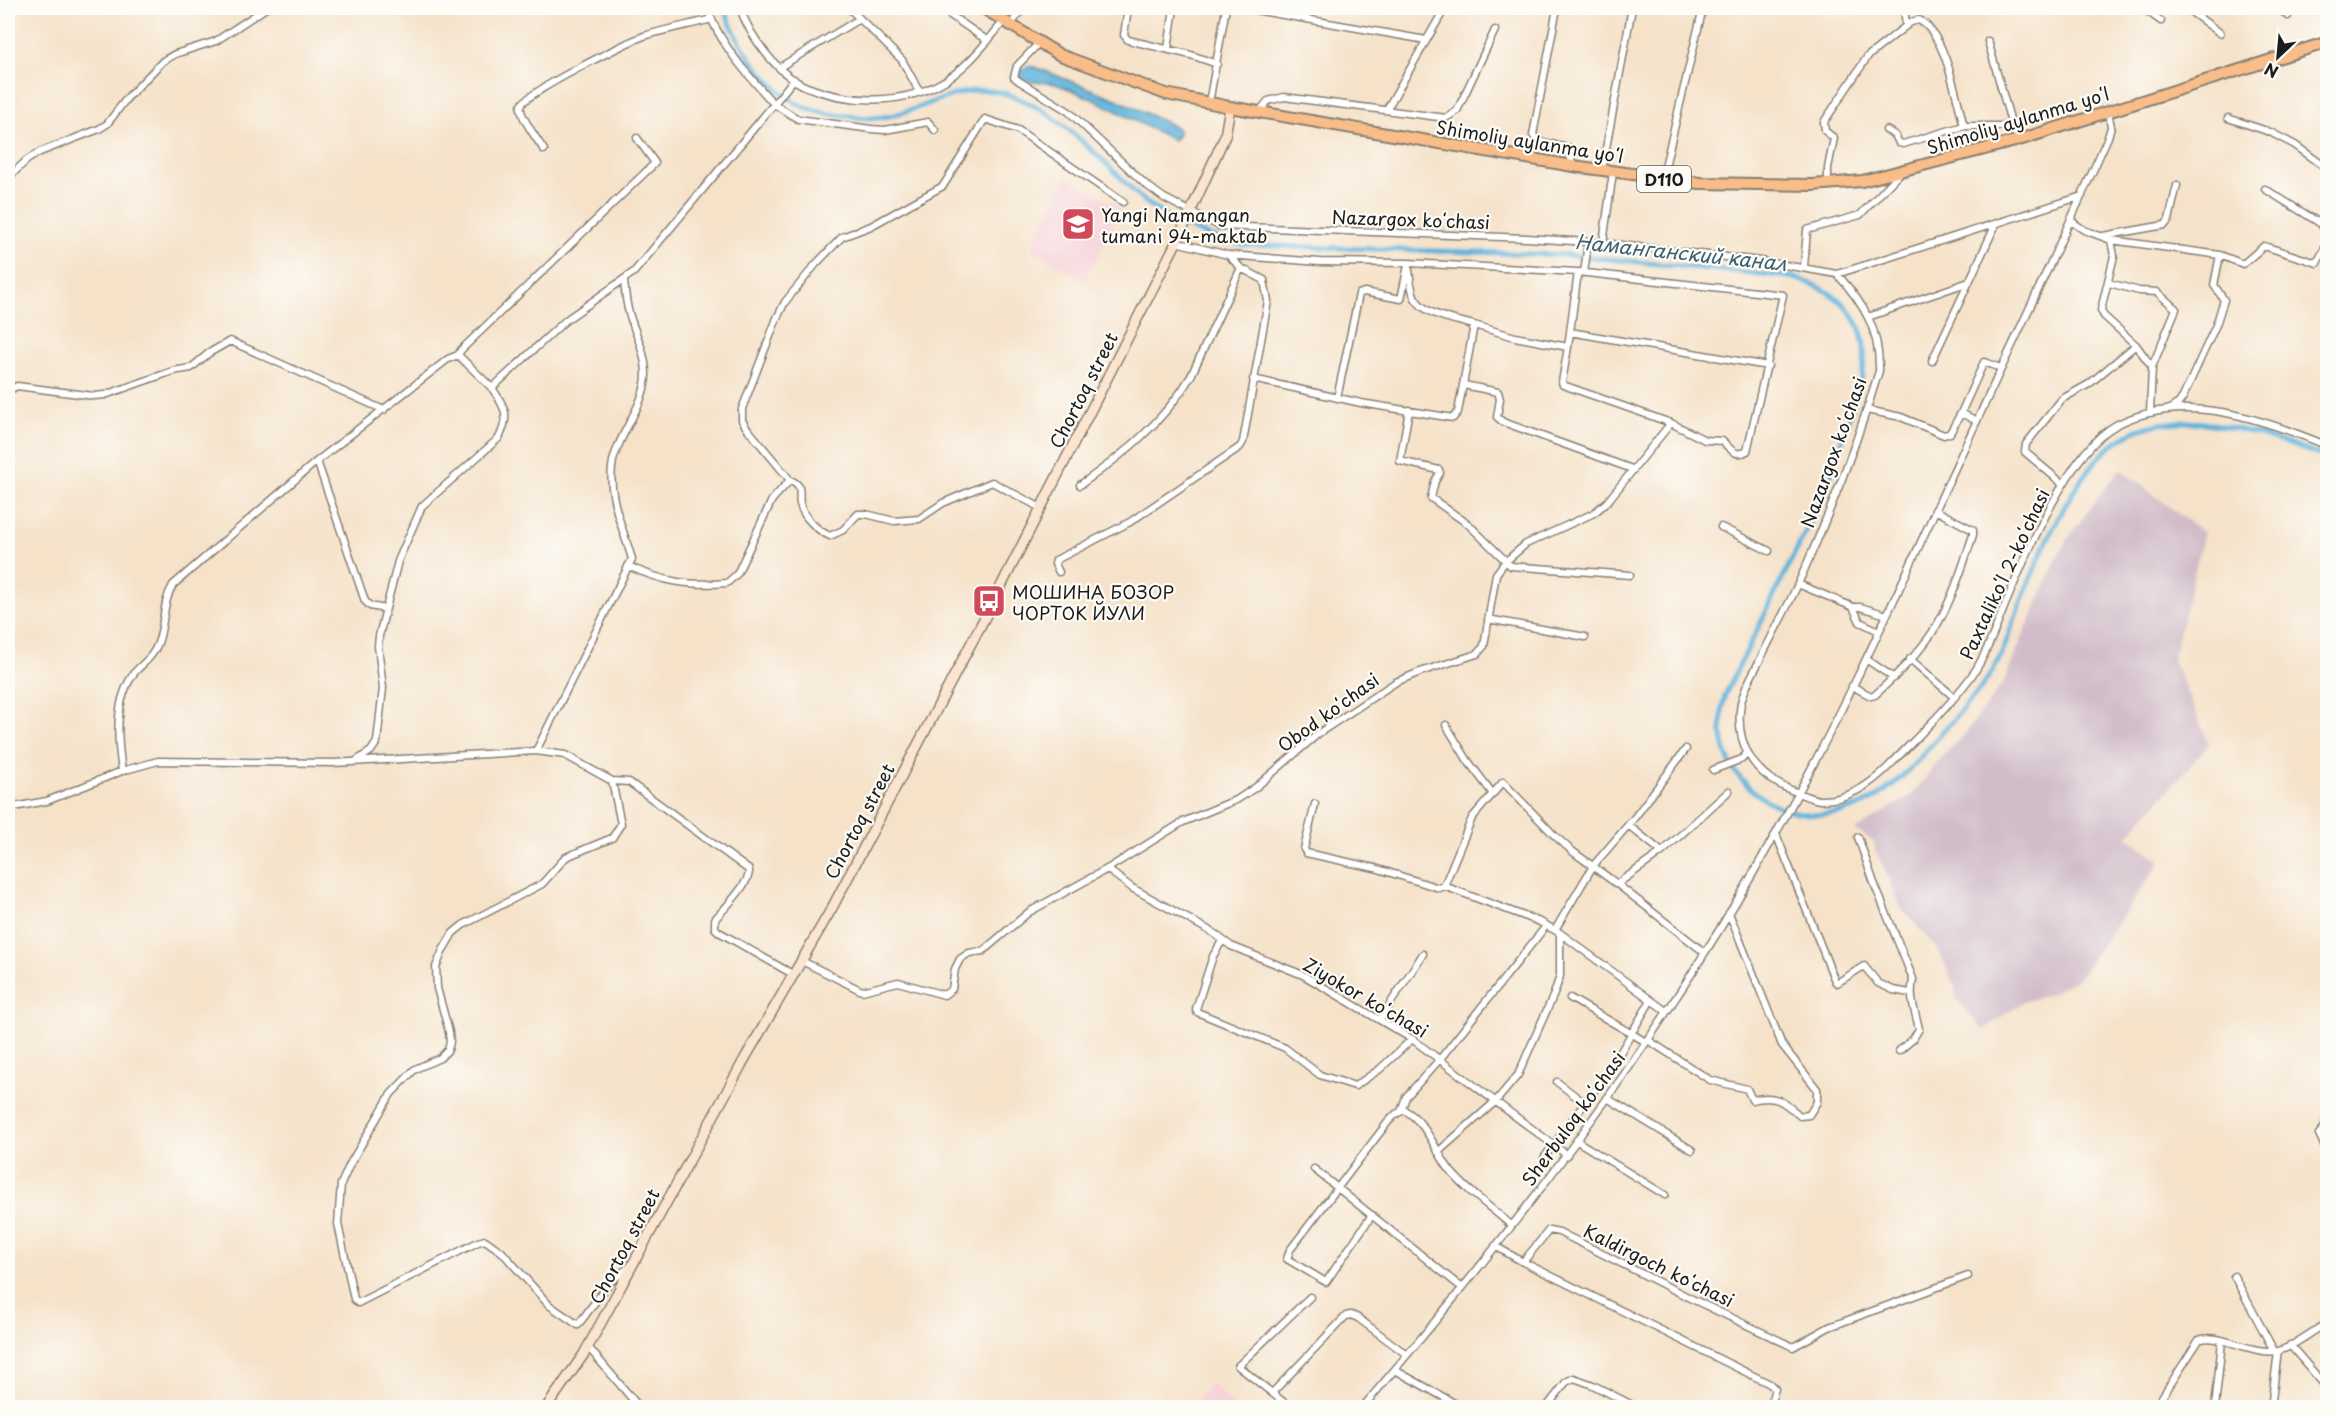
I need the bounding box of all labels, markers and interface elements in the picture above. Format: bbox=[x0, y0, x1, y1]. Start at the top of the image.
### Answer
north arrow bbox=[2248, 27, 2308, 87]
text: N bbox=[2260, 58, 2282, 85]
street label: Shimoliy aylanma yoʻl bbox=[1923, 79, 2113, 161]
street label: Shimoliy aylanma yoʻl bbox=[1434, 113, 1626, 169]
road number: D110 bbox=[1637, 166, 1691, 192]
place label: Yangi Namangan tumani 94-maktab bbox=[1101, 201, 1267, 249]
street label: Nazargox koʻchasi bbox=[1331, 203, 1491, 235]
school or university icon: Yangi Namangan tumani 94-maktab bbox=[1060, 206, 1096, 242]
water label: Наманганский канал bbox=[1574, 226, 1788, 278]
street label: Chortoq street bbox=[1042, 327, 1124, 453]
street label: Nazargox koʻchasi bbox=[1793, 373, 1873, 531]
street label: Paxtalikoʻl 2-koʻchasi bbox=[1952, 484, 2056, 664]
place label: МОШИНА БОЗОР ЧОРТОК ЙУЛИ bbox=[1012, 578, 1174, 626]
bus stop icon: МОШИНА БОЗОР ЧОРТОК ЙУЛИ bbox=[971, 583, 1007, 619]
street label: Obod koʻchasi bbox=[1272, 666, 1384, 758]
street label: Chortoq street bbox=[817, 758, 901, 884]
street label: Ziyokor koʻchasi bbox=[1299, 950, 1433, 1044]
street label: Sherbuloq koʻchasi bbox=[1515, 1045, 1631, 1191]
street label: Chortoq street bbox=[582, 1183, 666, 1309]
street label: Kaldirgoch koʻchasi bbox=[1579, 1217, 1739, 1313]

